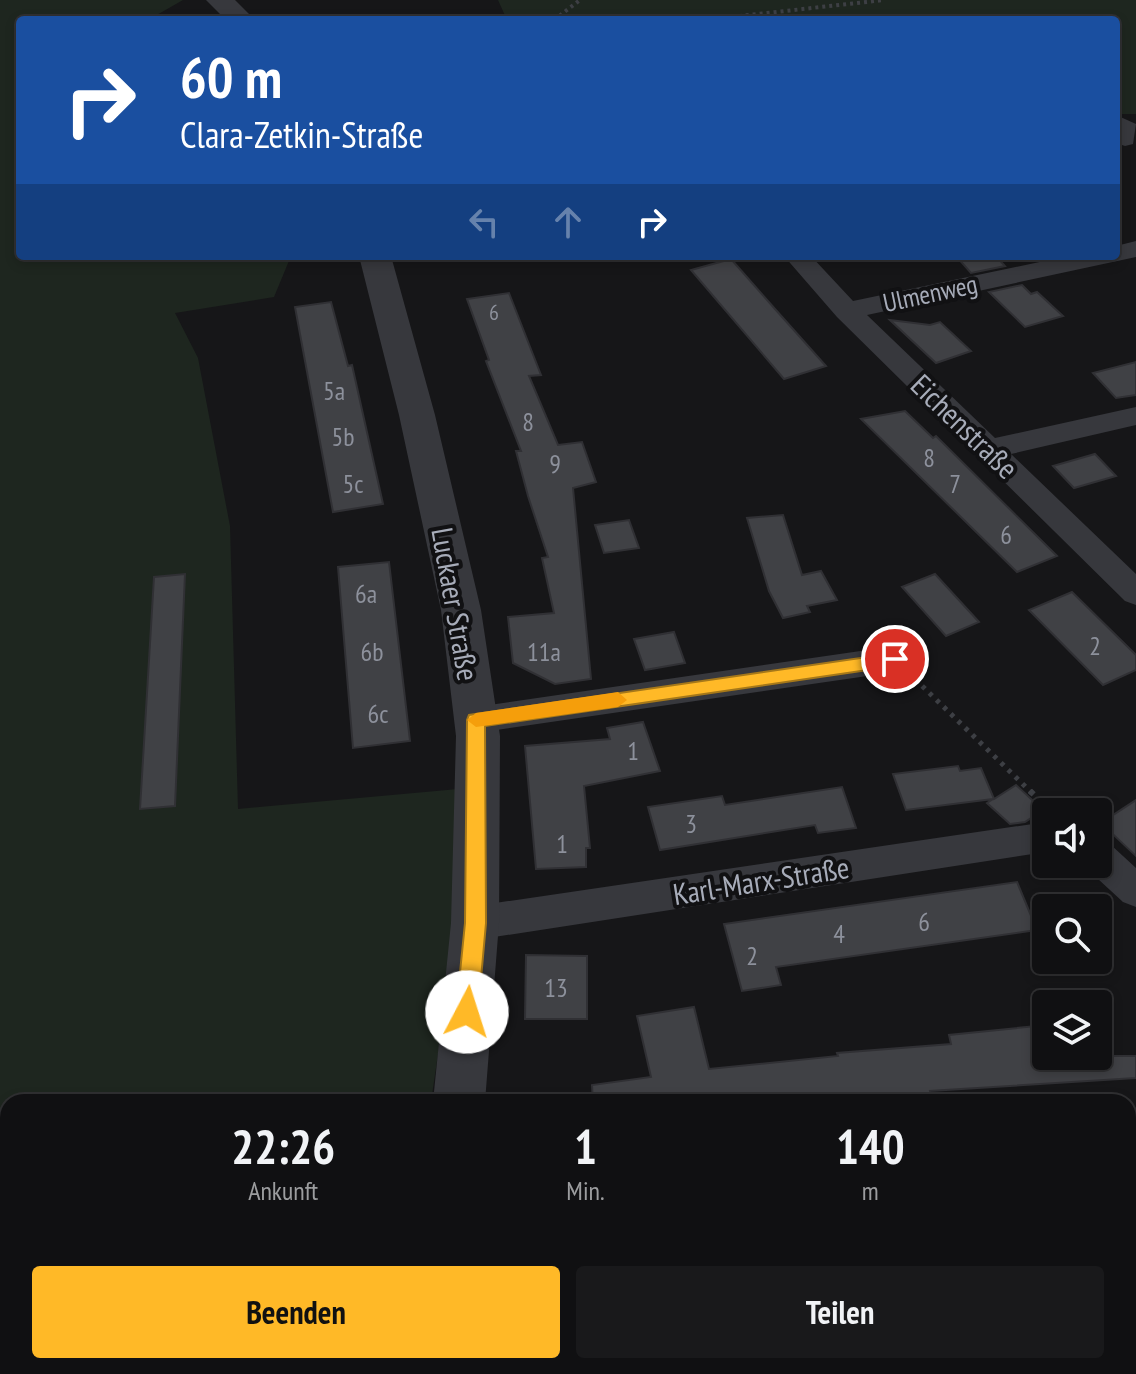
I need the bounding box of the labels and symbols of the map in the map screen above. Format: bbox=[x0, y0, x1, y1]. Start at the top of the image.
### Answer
street label: Ulmenweg bbox=[880, 267, 980, 319]
house number: 6 bbox=[489, 298, 499, 326]
street label: Eichenstraße bbox=[903, 365, 1027, 487]
house number: 5a bbox=[323, 374, 345, 407]
house number: 8 bbox=[522, 405, 534, 438]
house number: 5b bbox=[332, 420, 354, 453]
house number: 8 bbox=[923, 441, 935, 474]
house number: 9 bbox=[549, 447, 561, 480]
house number: 5c bbox=[343, 467, 363, 500]
house number: 7 bbox=[949, 467, 961, 500]
house number: 6 bbox=[1000, 518, 1012, 551]
street label: Luckaer Straße bbox=[423, 524, 489, 684]
house number: 6a bbox=[355, 577, 377, 610]
pin bbox=[861, 625, 929, 693]
house number: 2 bbox=[1089, 629, 1101, 662]
house number: 6b bbox=[361, 635, 383, 668]
house number: 11a bbox=[527, 635, 561, 668]
house number: 6c bbox=[368, 697, 388, 730]
house number: 1 bbox=[627, 734, 639, 767]
house number: 3 bbox=[685, 807, 697, 840]
house number: 1 bbox=[556, 827, 568, 860]
street label: Karl-Marx-Straße bbox=[670, 847, 852, 913]
house number: 6 bbox=[918, 905, 930, 938]
house number: 4 bbox=[833, 917, 845, 950]
house number: 2 bbox=[746, 939, 758, 972]
position arrow bbox=[425, 970, 509, 1054]
house number: 13 bbox=[544, 971, 568, 1004]

